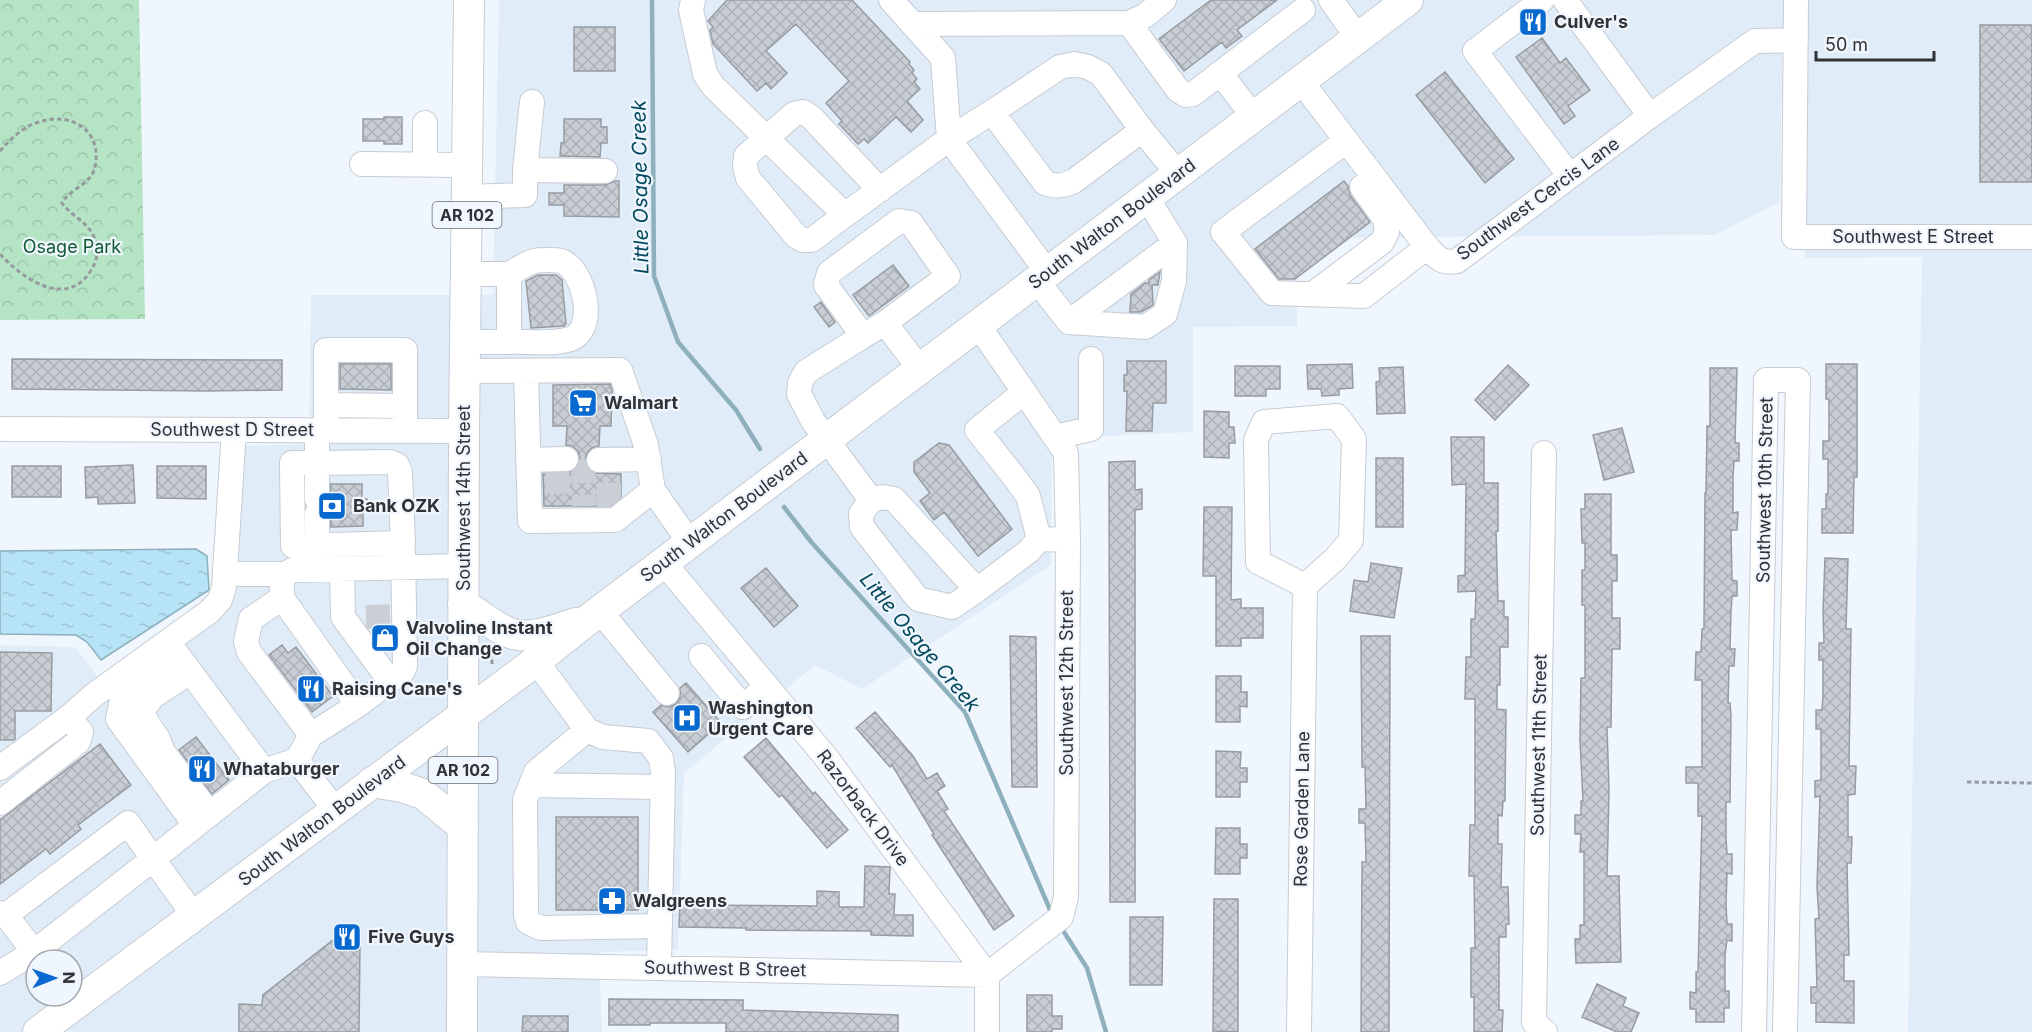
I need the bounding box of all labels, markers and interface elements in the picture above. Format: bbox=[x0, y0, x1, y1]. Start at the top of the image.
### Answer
restaurant icon: Culver's bbox=[1517, 6, 1549, 38]
place label: Culver's bbox=[1554, 11, 1628, 32]
scale bar bbox=[1816, 24, 1934, 62]
text: 50 m bbox=[1825, 34, 1868, 55]
water label: Little Osage Creek bbox=[626, 99, 654, 274]
street label: Southwest Cercis Lane bbox=[1452, 133, 1623, 265]
street label: South Walton Boulevard bbox=[1024, 154, 1199, 293]
road number: AR 102 bbox=[432, 202, 502, 228]
street label: Southwest E Street bbox=[1832, 226, 1994, 247]
park label: Osage Park bbox=[23, 236, 121, 257]
supermarket icon: Walmart bbox=[567, 387, 599, 419]
place label: Walmart bbox=[604, 392, 679, 413]
street label: Southwest 10th Street bbox=[1752, 397, 1777, 583]
street label: Southwest 14th Street bbox=[453, 405, 474, 591]
street label: Southwest D Street bbox=[150, 419, 314, 440]
street label: South Walton Boulevard bbox=[636, 447, 811, 586]
bank icon: Bank OZK bbox=[316, 490, 348, 522]
place label: Bank OZK bbox=[353, 495, 440, 516]
water label: Little Osage Creek bbox=[855, 568, 986, 717]
street label: Southwest 12th Street bbox=[1056, 590, 1077, 776]
place label: Valvoline Instant Oil Change bbox=[406, 617, 553, 659]
shop icon: Valvoline Instant Oil Change bbox=[369, 622, 401, 654]
street label: Southwest 11th Street bbox=[1526, 654, 1551, 836]
restaurant icon: Raising Cane's bbox=[295, 673, 327, 705]
place label: Raising Cane's bbox=[332, 678, 462, 699]
place label: Washington Urgent Care bbox=[708, 697, 814, 739]
hospital icon: Washington Urgent Care bbox=[671, 702, 703, 734]
street label: Rose Garden Lane bbox=[1290, 731, 1313, 887]
street label: Razorback Drive bbox=[813, 745, 914, 870]
street label: South Walton Boulevard bbox=[234, 751, 409, 890]
restaurant icon: Whataburger bbox=[186, 753, 218, 785]
road number: AR 102 bbox=[428, 757, 498, 783]
place label: Whataburger bbox=[223, 758, 339, 779]
pharmacy icon: Walgreens bbox=[596, 885, 628, 917]
place label: Walgreens bbox=[633, 890, 727, 911]
restaurant icon: Five Guys bbox=[331, 921, 363, 953]
place label: Five Guys bbox=[368, 926, 455, 947]
north arrow bbox=[24, 948, 84, 1008]
street label: Southwest B Street bbox=[644, 957, 807, 980]
text: N bbox=[59, 971, 79, 984]

